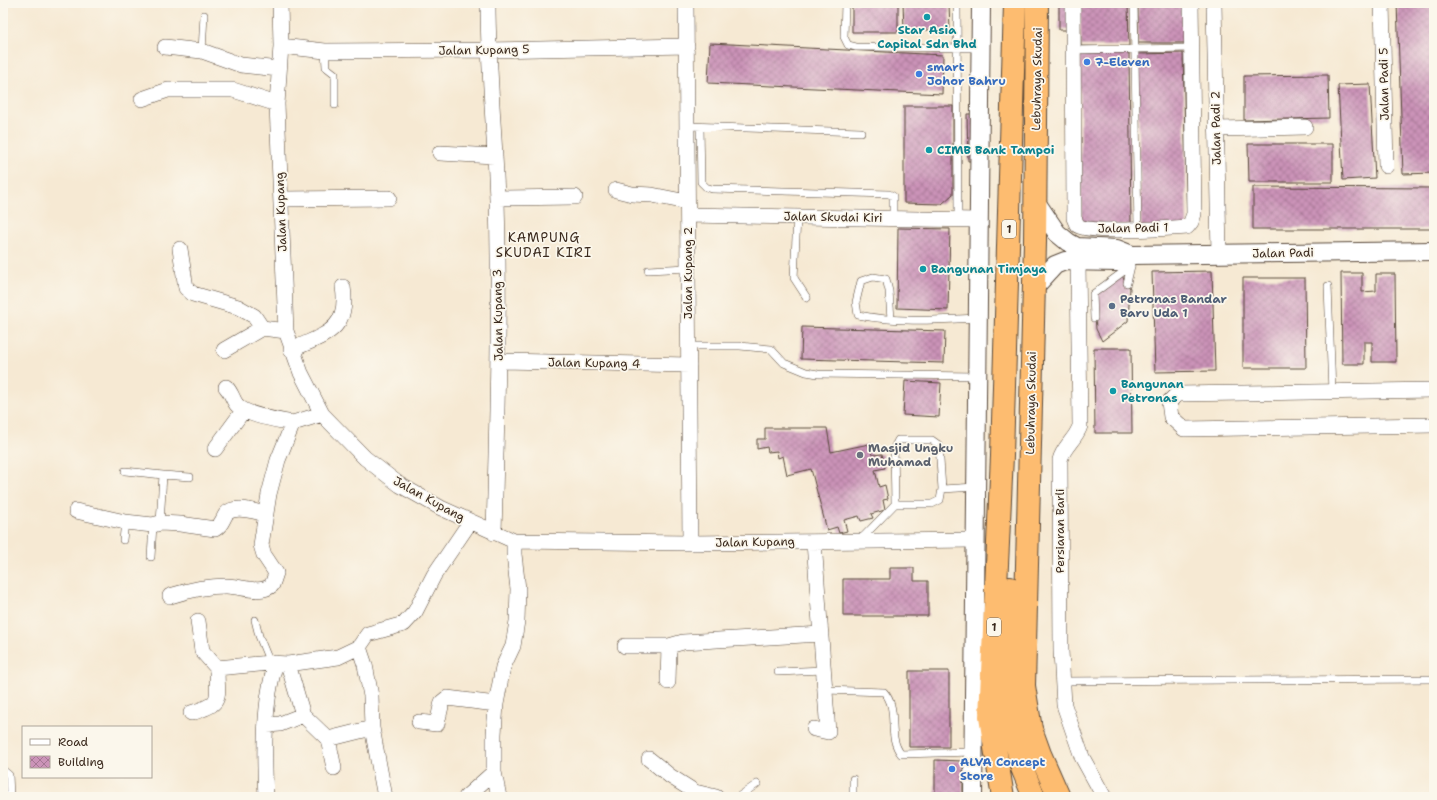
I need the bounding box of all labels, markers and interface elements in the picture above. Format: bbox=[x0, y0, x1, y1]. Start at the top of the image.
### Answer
marker: Star Asia Capital Sdn Bhd bbox=[922, 12, 932, 22]
place label: Star Asia Capital Sdn Bhd bbox=[877, 22, 977, 52]
street label: Lebuhraya Skudai bbox=[1028, 27, 1046, 131]
street label: Jalan Kupang 5 bbox=[438, 41, 530, 59]
street label: Jalan Padi 5 bbox=[1375, 47, 1393, 121]
place label: 7-Eleven bbox=[1095, 54, 1150, 70]
marker: 7-Eleven bbox=[1082, 57, 1092, 67]
place label: smart Johor Bahru bbox=[927, 59, 1006, 89]
marker: smart Johor Bahru bbox=[914, 69, 924, 79]
street label: Jalan Padi 2 bbox=[1207, 91, 1225, 165]
place label: CIMB Bank Tampoi bbox=[937, 142, 1055, 158]
marker: CIMB Bank Tampoi bbox=[924, 145, 934, 155]
street label: Jalan Kupang bbox=[272, 172, 290, 252]
street label: Jalan Skudai Kiri bbox=[783, 208, 883, 226]
street label: Jalan Padi 1 bbox=[1097, 219, 1169, 237]
road number: 1 bbox=[1002, 220, 1016, 238]
street label: Jalan Kupang 2 bbox=[680, 227, 696, 319]
district label: KAMPUNG SKUDAI KIRI bbox=[496, 229, 592, 261]
street label: Jalan Padi bbox=[1252, 244, 1314, 262]
place label: Bangunan Timjaya bbox=[931, 261, 1047, 277]
marker: Bangunan Timjaya bbox=[918, 264, 928, 274]
street label: Jalan Kupang 3 bbox=[489, 269, 507, 361]
place label: Petronas Bandar Baru Uda 1 bbox=[1120, 291, 1227, 321]
marker: Petronas Bandar Baru Uda 1 bbox=[1107, 301, 1117, 311]
street label: Lebuhraya Skudai bbox=[1022, 351, 1040, 455]
street label: Jalan Kupang 4 bbox=[548, 354, 640, 372]
place label: Bangunan Petronas bbox=[1121, 376, 1184, 406]
marker: Bangunan Petronas bbox=[1108, 386, 1118, 396]
place label: Masjid Ungku Muhamad bbox=[868, 440, 953, 470]
marker: Masjid Ungku Muhamad bbox=[855, 450, 865, 460]
street label: Jalan Kupang bbox=[390, 473, 468, 525]
street label: Persiaran Barli bbox=[1052, 489, 1068, 573]
street label: Jalan Kupang bbox=[715, 533, 795, 551]
road number: 1 bbox=[987, 618, 1001, 636]
legend bbox=[22, 726, 152, 778]
text: Road bbox=[58, 734, 89, 750]
text: Building bbox=[58, 754, 104, 770]
place label: ALVA Concept Store bbox=[960, 754, 1045, 784]
marker: ALVA Concept Store bbox=[947, 764, 957, 774]

